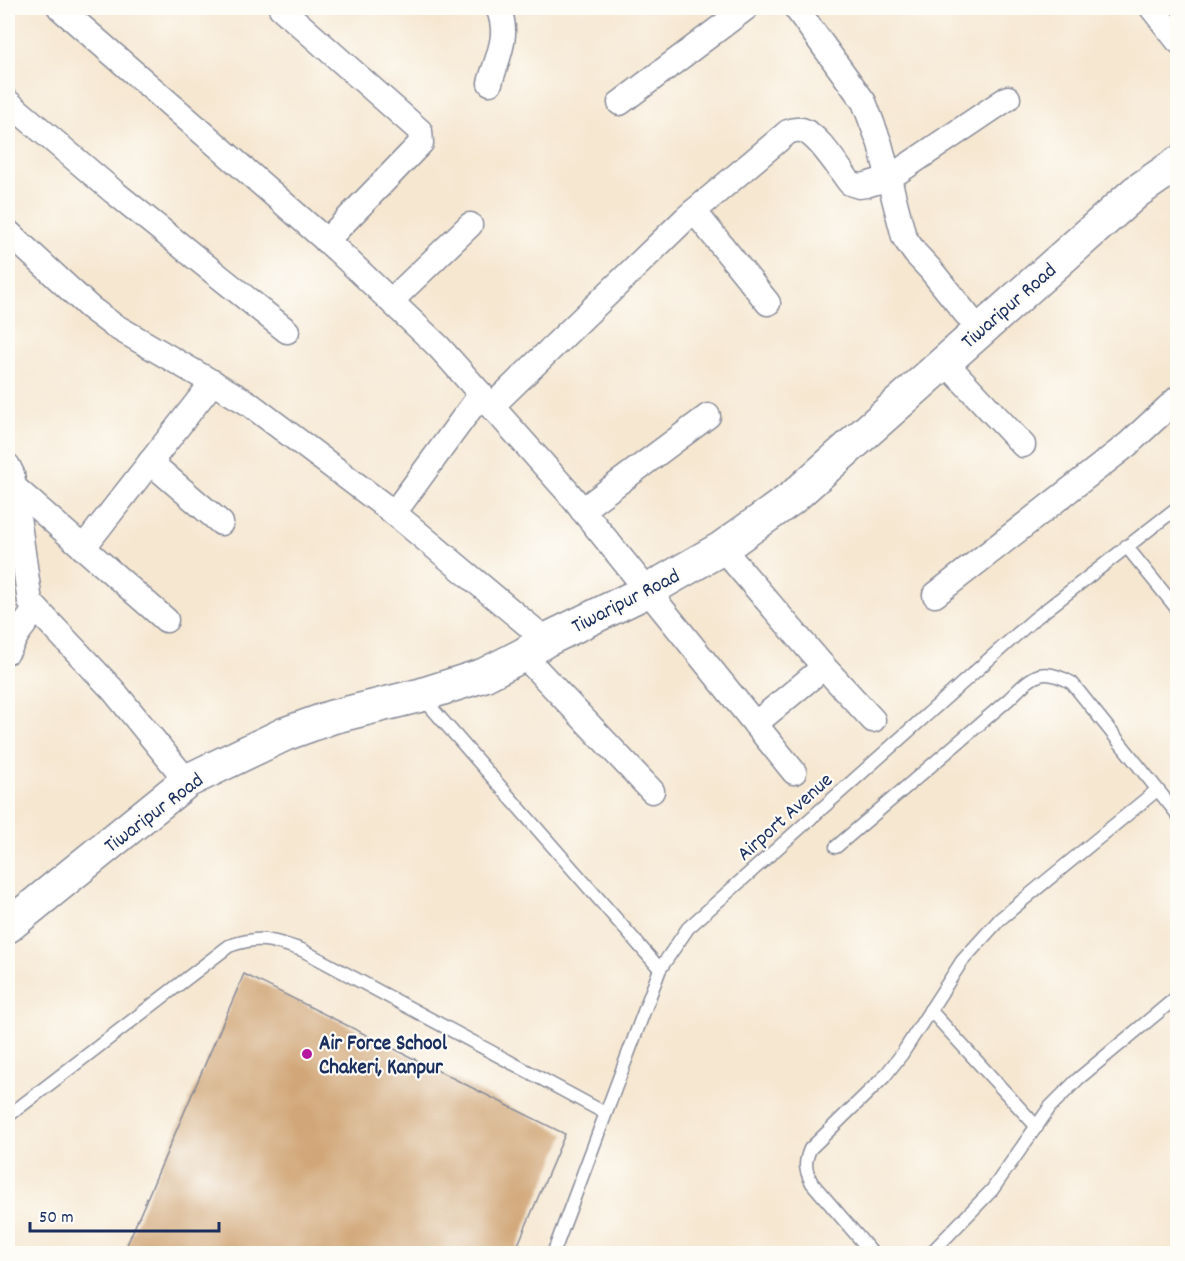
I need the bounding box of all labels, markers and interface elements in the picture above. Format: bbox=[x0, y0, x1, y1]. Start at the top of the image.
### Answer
street label: Tiwaripur Road bbox=[956, 257, 1064, 357]
street label: Tiwaripur Road bbox=[567, 563, 686, 643]
street label: Tiwaripur Road bbox=[99, 767, 211, 862]
street label: Airport Avenue bbox=[731, 767, 841, 870]
place label: Air Force School Chakeri, Kanpur bbox=[319, 1030, 448, 1084]
marker: Air Force School Chakeri, Kanpur bbox=[300, 1047, 314, 1061]
scale bar bbox=[30, 1195, 219, 1233]
text: 50 m bbox=[39, 1206, 74, 1231]

